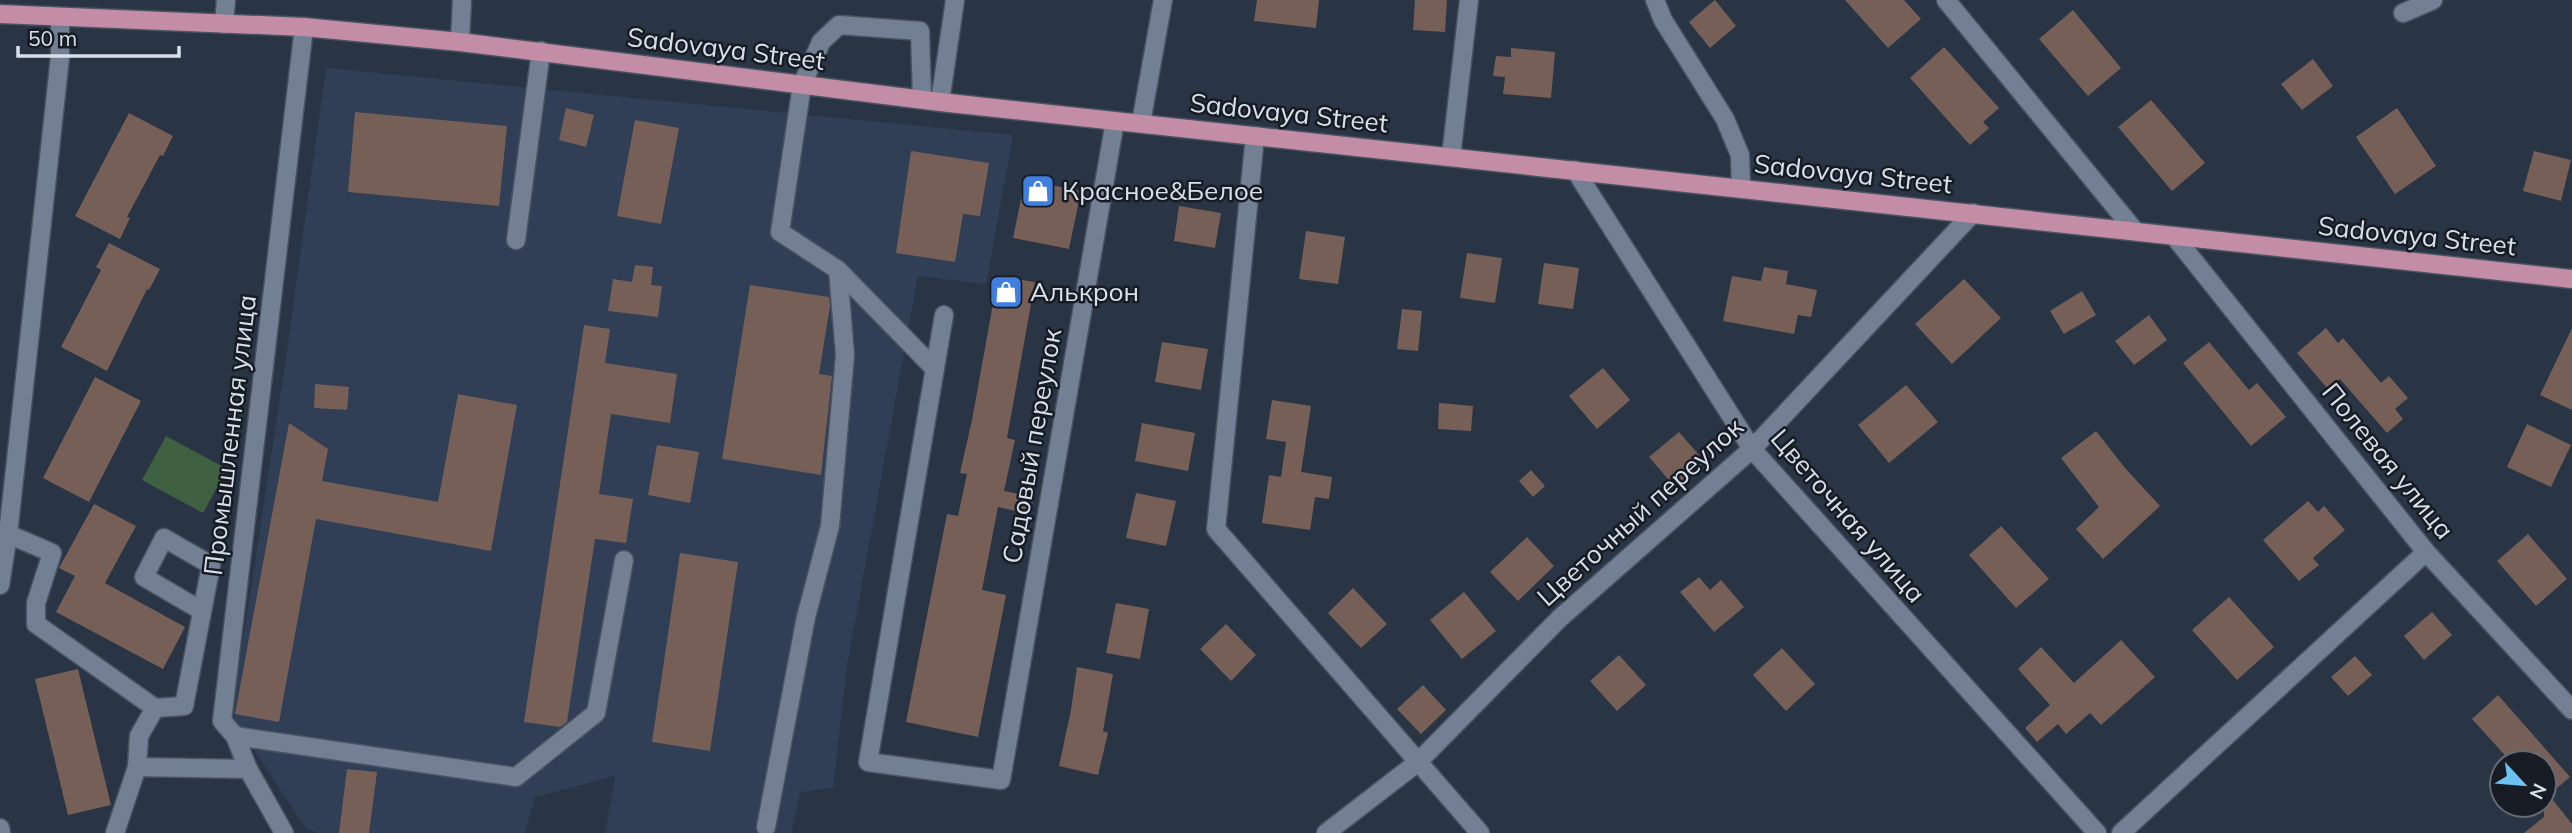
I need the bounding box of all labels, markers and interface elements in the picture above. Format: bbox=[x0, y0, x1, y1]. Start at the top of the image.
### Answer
scale bar bbox=[18, 14, 178, 58]
street label: Sadovaya Street bbox=[625, 20, 827, 77]
text: 50 m bbox=[28, 25, 77, 51]
street label: Sadovaya Street bbox=[1188, 86, 1390, 139]
street label: Sadovaya Street bbox=[1752, 147, 1954, 200]
shop icon: Красное&Белое bbox=[1019, 172, 1057, 210]
place label: Красное&Белое bbox=[1062, 174, 1263, 207]
street label: Sadovaya Street bbox=[2316, 209, 2518, 262]
shop icon: Алькрон bbox=[987, 273, 1025, 311]
place label: Алькрон bbox=[1030, 275, 1139, 308]
street label: Промышленная улица bbox=[196, 293, 263, 577]
street label: Садовый переулок bbox=[995, 326, 1068, 566]
street label: Полевая улица bbox=[2315, 376, 2462, 546]
street label: Цветочный переулок bbox=[1530, 410, 1750, 613]
street label: Цветочная улица bbox=[1764, 422, 1933, 609]
north arrow bbox=[2488, 749, 2558, 819]
text: N bbox=[2524, 780, 2552, 803]

